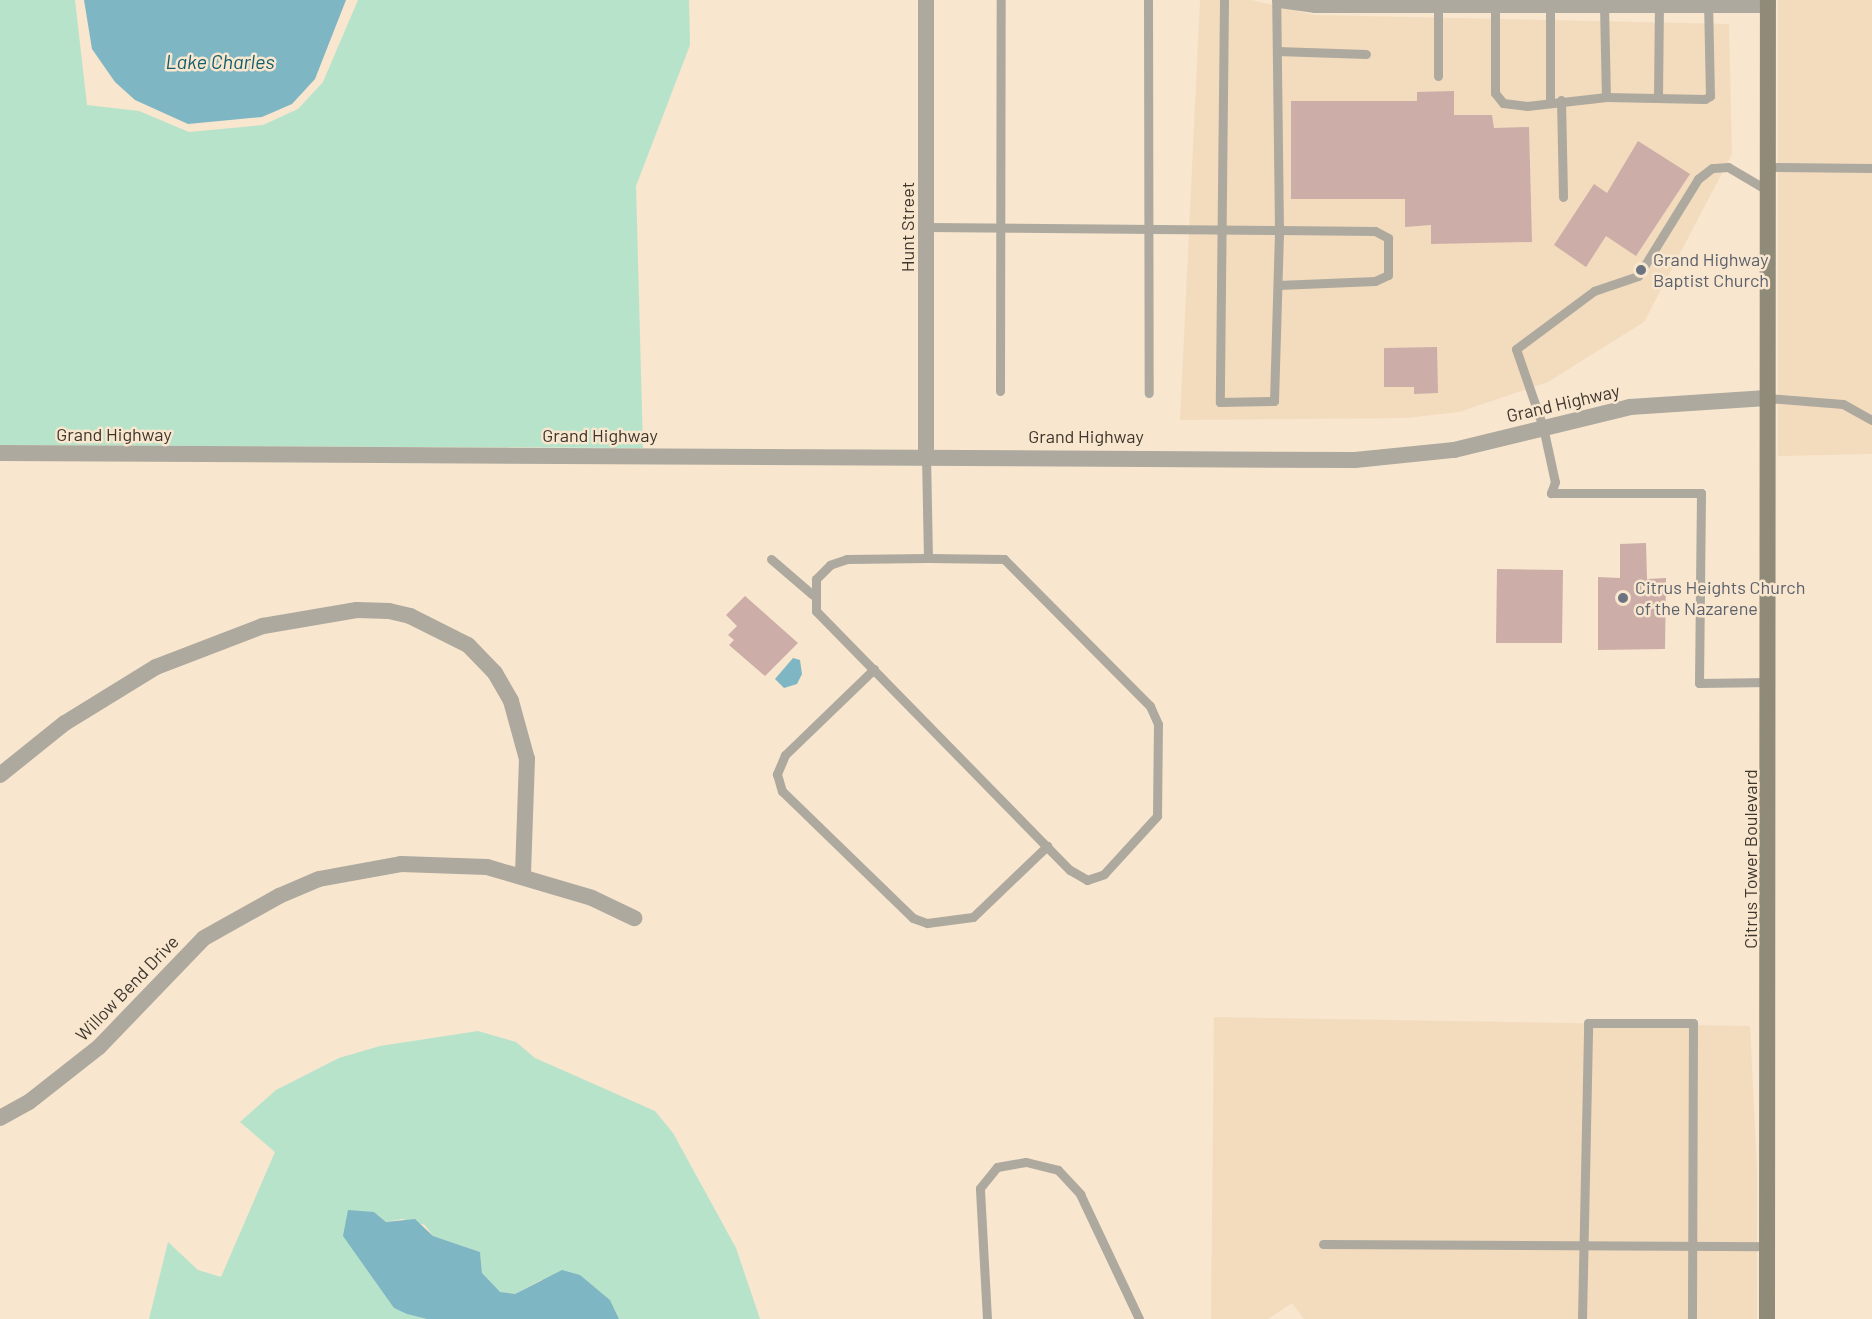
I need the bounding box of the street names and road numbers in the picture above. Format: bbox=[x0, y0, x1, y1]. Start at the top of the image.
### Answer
street label: Hunt Street bbox=[896, 182, 918, 272]
street label: Grand Highway bbox=[1504, 379, 1622, 427]
street label: Grand Highway bbox=[56, 423, 172, 445]
street label: Grand Highway bbox=[542, 424, 658, 446]
street label: Grand Highway bbox=[1028, 425, 1144, 447]
street label: Citrus Tower Boulevard bbox=[1739, 769, 1761, 949]
street label: Willow Bend Drive bbox=[71, 931, 183, 1045]

